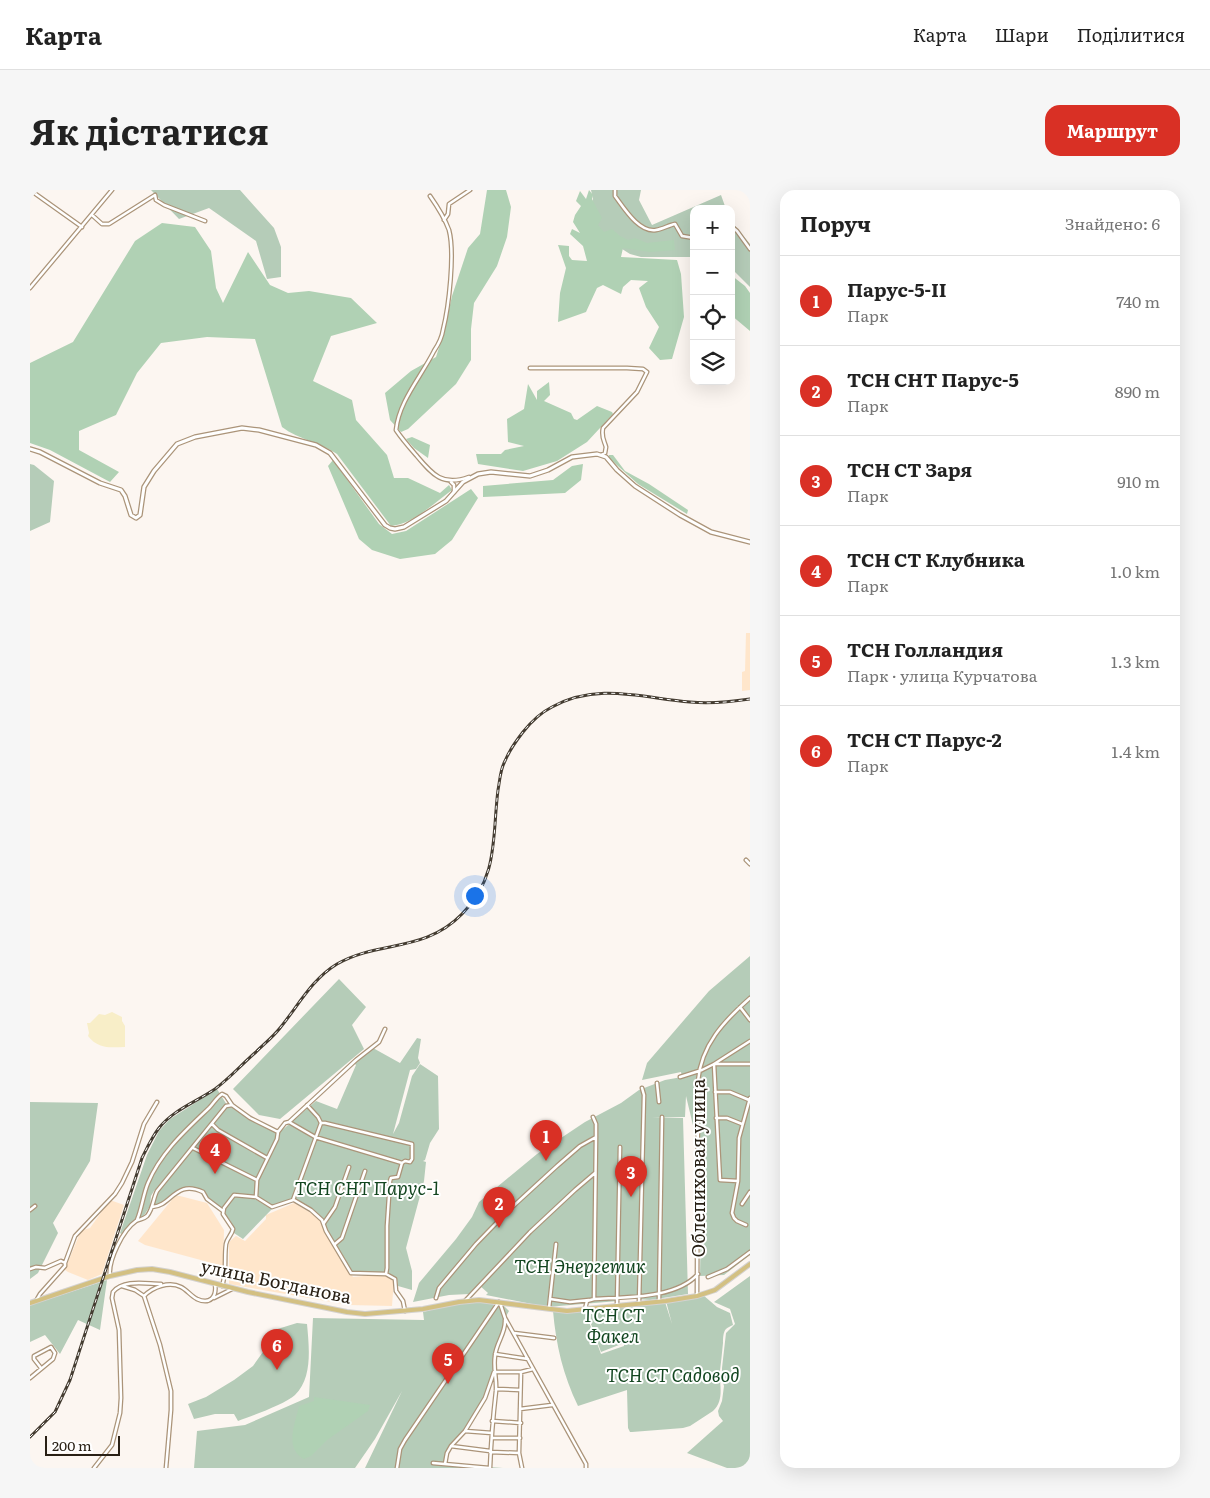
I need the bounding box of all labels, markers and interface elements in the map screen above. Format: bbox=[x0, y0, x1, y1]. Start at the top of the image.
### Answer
text: Карта bbox=[25, 17, 102, 52]
text: Карта bbox=[913, 21, 967, 48]
text: Шари bbox=[995, 21, 1049, 48]
text: Поділитися bbox=[1077, 21, 1185, 48]
text: Як дістатися bbox=[30, 104, 269, 156]
button: Маршрут bbox=[1045, 105, 1180, 156]
map controls bbox=[690, 205, 735, 385]
button: + bbox=[690, 205, 735, 250]
text: Поруч bbox=[800, 207, 871, 238]
text: Знайдено: 6 bbox=[1065, 211, 1160, 235]
button: − bbox=[690, 250, 735, 295]
text: Парус-5-II bbox=[847, 275, 947, 303]
text: 1 bbox=[813, 289, 819, 313]
text: 740 m bbox=[1116, 289, 1160, 313]
button: locate bbox=[690, 295, 735, 340]
text: Парк bbox=[847, 303, 888, 327]
button: layers bbox=[690, 340, 735, 385]
text: ТСН СНТ Парус-5 bbox=[847, 365, 1019, 393]
text: 2 bbox=[812, 379, 820, 403]
text: 890 m bbox=[1115, 379, 1160, 403]
text: Парк bbox=[847, 393, 888, 417]
text: ТСН СТ Заря bbox=[847, 455, 972, 483]
text: 3 bbox=[812, 469, 820, 493]
text: 910 m bbox=[1117, 469, 1160, 493]
text: Парк bbox=[847, 483, 888, 507]
text: ТСН СТ Клубника bbox=[847, 545, 1025, 573]
text: 4 bbox=[811, 559, 821, 583]
text: 1.0 km bbox=[1111, 559, 1160, 583]
text: Парк bbox=[847, 573, 888, 597]
text: ТСН Голландия bbox=[847, 635, 1003, 663]
text: 5 bbox=[812, 649, 820, 673]
text: 1.3 km bbox=[1111, 649, 1160, 673]
text: Парк · улица Курчатова bbox=[847, 663, 1037, 687]
text: ТСН СТ Парус-2 bbox=[847, 725, 1002, 753]
text: 6 bbox=[811, 739, 821, 763]
text: 1.4 km bbox=[1112, 739, 1160, 763]
text: Парк bbox=[847, 753, 888, 777]
your location bbox=[462, 883, 488, 909]
street label: Облепиховая улица bbox=[684, 1078, 711, 1257]
pin: 1 bbox=[530, 1120, 562, 1161]
pin: 4 bbox=[199, 1133, 231, 1174]
pin: 3 bbox=[615, 1156, 647, 1197]
park label: ТСН СНТ Парус-1 bbox=[295, 1174, 439, 1201]
pin: 2 bbox=[483, 1187, 515, 1228]
street label: улица Богданова bbox=[199, 1251, 354, 1310]
park label: ТСН Энергетик bbox=[514, 1252, 646, 1279]
park label: ТСН СТ Факел bbox=[582, 1301, 645, 1349]
pin: 6 bbox=[261, 1329, 293, 1370]
pin: 5 bbox=[432, 1343, 464, 1384]
park label: ТСН СТ Садовод bbox=[606, 1361, 740, 1388]
scale bar bbox=[45, 1433, 120, 1456]
text: 200 m bbox=[52, 1435, 92, 1455]

